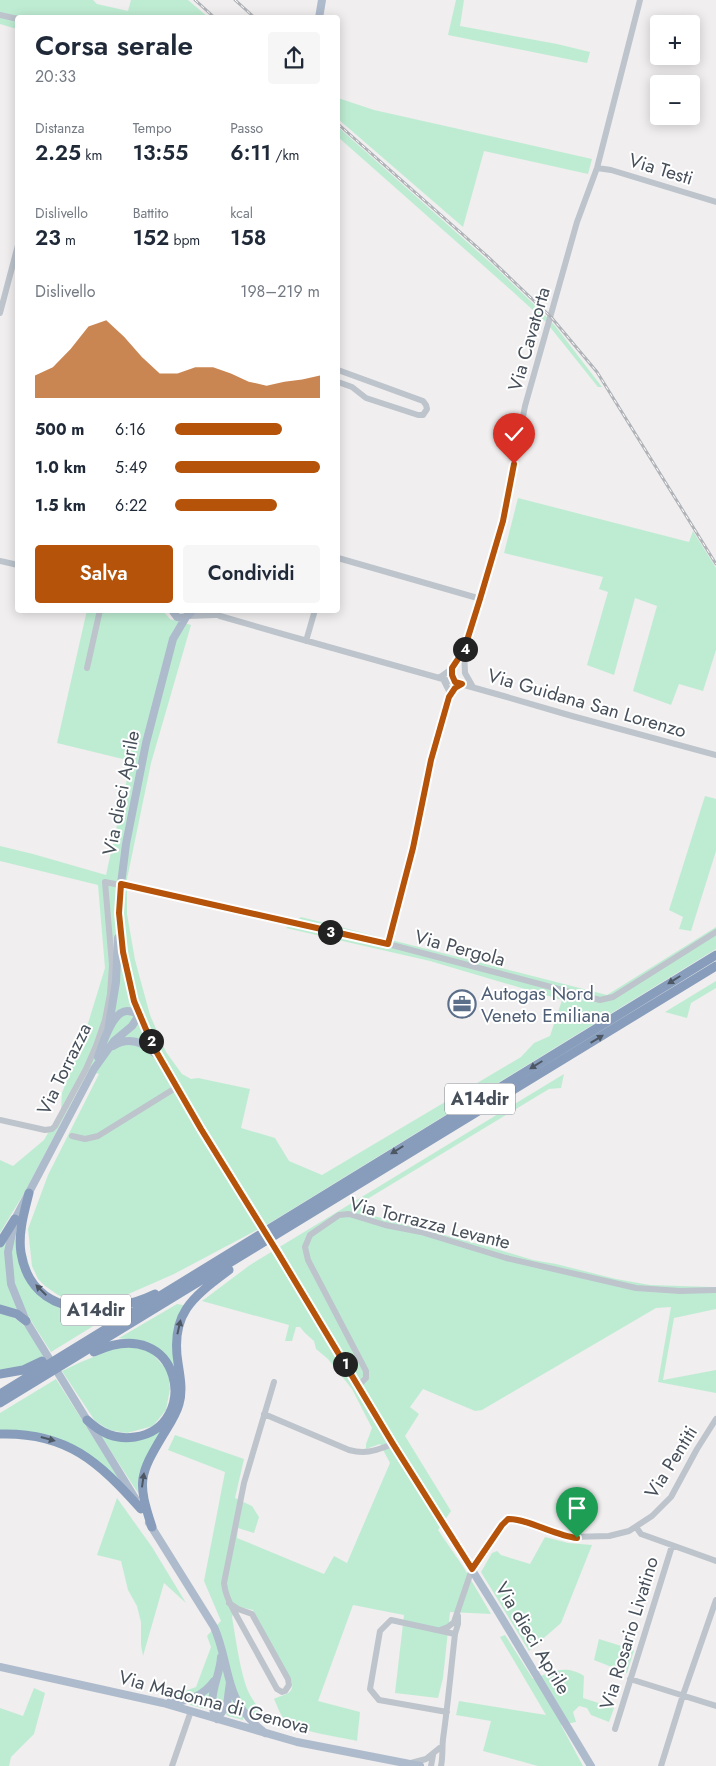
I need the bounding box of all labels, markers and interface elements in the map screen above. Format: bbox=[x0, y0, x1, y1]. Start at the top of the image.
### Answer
map controls bbox=[650, 15, 700, 125]
button: + bbox=[650, 15, 700, 65]
text: Corsa serale bbox=[35, 25, 193, 66]
button: share bbox=[268, 32, 320, 84]
text: 20:33 bbox=[35, 65, 76, 88]
button: − bbox=[650, 75, 700, 125]
text: Distanza bbox=[35, 118, 84, 138]
text: Tempo bbox=[133, 118, 172, 138]
text: Passo bbox=[230, 118, 263, 138]
text: 2.25 bbox=[35, 138, 81, 168]
text: 13:55 bbox=[133, 138, 188, 168]
text: 6:11 bbox=[230, 138, 271, 168]
text: km bbox=[81, 145, 102, 165]
text: /km bbox=[271, 145, 300, 165]
street label: Via Testi bbox=[625, 146, 697, 192]
text: Dislivello bbox=[35, 203, 88, 223]
text: Battito bbox=[133, 203, 169, 223]
text: kcal bbox=[230, 203, 253, 223]
text: 23 bbox=[35, 223, 61, 253]
text: 152 bbox=[133, 223, 169, 253]
text: 158 bbox=[230, 223, 266, 253]
text: m bbox=[61, 230, 76, 250]
text: bpm bbox=[169, 230, 200, 250]
text: Dislivello bbox=[35, 280, 95, 303]
text: 198–219 m bbox=[240, 280, 320, 303]
street label: Via Cavatorta bbox=[501, 284, 557, 394]
pin bbox=[493, 413, 535, 464]
text: 500 m bbox=[35, 418, 84, 441]
text: 6:16 bbox=[115, 418, 145, 441]
icon: check bbox=[500, 420, 528, 448]
text: 1.0 km bbox=[35, 456, 86, 479]
text: 5:49 bbox=[115, 456, 147, 479]
text: 1.5 km bbox=[35, 494, 86, 517]
text: 6:22 bbox=[115, 494, 147, 517]
button: Salva bbox=[35, 545, 173, 603]
button: Condividi bbox=[183, 545, 320, 603]
pin: 4 bbox=[452, 636, 478, 662]
text: 4 bbox=[461, 639, 470, 659]
street label: Via Guidana San Lorenzo bbox=[484, 662, 690, 744]
street label: Via dieci Aprile bbox=[96, 728, 146, 858]
pin: 3 bbox=[318, 920, 342, 944]
text: 3 bbox=[326, 922, 335, 942]
street label: Via Pergola bbox=[412, 923, 508, 973]
one-way arrow bbox=[668, 976, 681, 985]
place label: Autogas Nord Veneto Emiliana bbox=[481, 980, 610, 1029]
office icon: Autogas Nord Veneto Emiliana bbox=[447, 989, 477, 1019]
street label: Via Torrazza bbox=[30, 1019, 98, 1119]
pin: 2 bbox=[138, 1028, 164, 1054]
text: 2 bbox=[147, 1031, 156, 1051]
one-way arrow bbox=[591, 1034, 604, 1043]
one-way arrow bbox=[529, 1061, 542, 1070]
road number: A14dir bbox=[445, 1084, 515, 1114]
one-way arrow bbox=[391, 1146, 404, 1155]
street label: Via Torrazza Levante bbox=[347, 1190, 513, 1256]
one-way arrow bbox=[35, 1285, 47, 1297]
road number: A14dir bbox=[61, 1294, 131, 1326]
one-way arrow bbox=[175, 1320, 183, 1335]
pin: 1 bbox=[332, 1352, 358, 1376]
text: 1 bbox=[342, 1354, 349, 1374]
street label: Via Pentiti bbox=[638, 1421, 704, 1503]
one-way arrow bbox=[41, 1436, 56, 1444]
one-way arrow bbox=[139, 1472, 147, 1488]
pin bbox=[556, 1487, 598, 1538]
icon: arrive bbox=[563, 1494, 591, 1522]
street label: Via Rosario Livatino bbox=[593, 1553, 665, 1713]
street label: Via dieci Aprile bbox=[489, 1577, 577, 1699]
street label: Via Madonna di Genova bbox=[116, 1664, 312, 1740]

